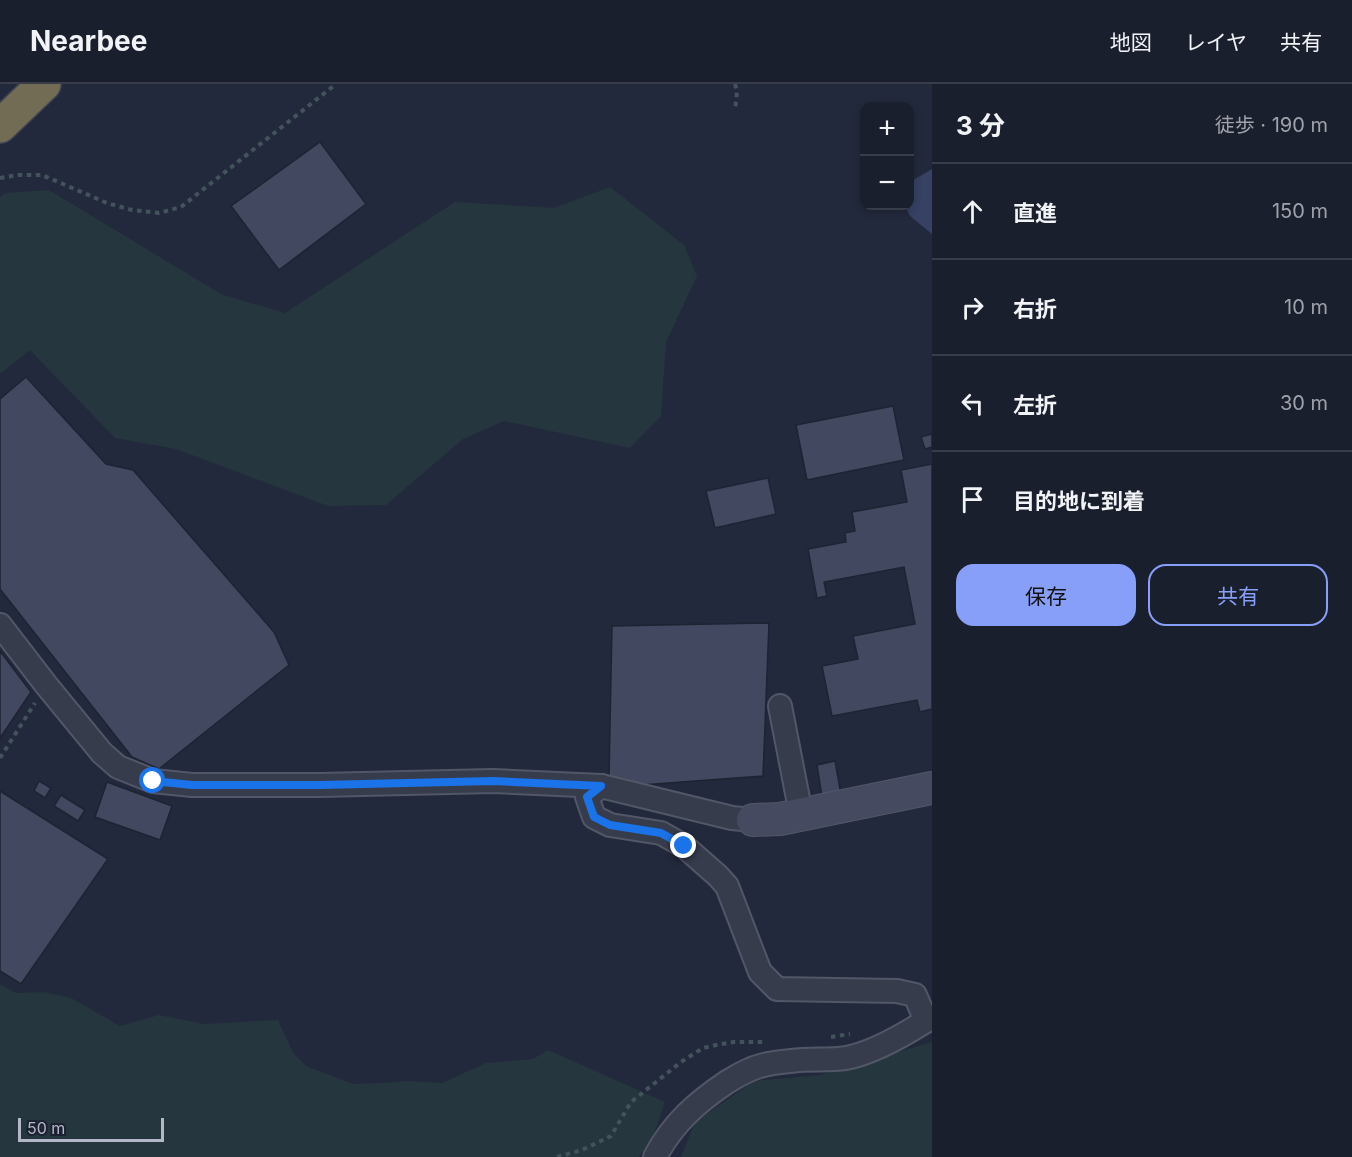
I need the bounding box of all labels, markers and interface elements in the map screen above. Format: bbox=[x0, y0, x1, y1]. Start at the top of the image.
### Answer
text: Nearbee bbox=[30, 24, 147, 58]
text: 地図 bbox=[1110, 30, 1152, 55]
text: レイヤ bbox=[1185, 30, 1247, 55]
text: 共有 bbox=[1280, 30, 1322, 55]
map controls bbox=[860, 102, 914, 210]
button: + bbox=[860, 102, 914, 156]
text: 3 分 bbox=[956, 110, 1005, 141]
text: 徒歩 · 190 m bbox=[1215, 113, 1328, 137]
button: − bbox=[860, 156, 914, 210]
icon: ahead bbox=[956, 195, 989, 228]
text: 150 m bbox=[1272, 199, 1328, 223]
text: 直進 bbox=[1013, 200, 1057, 226]
icon: right bbox=[956, 291, 989, 324]
text: 10 m bbox=[1284, 295, 1328, 319]
text: 右折 bbox=[1013, 296, 1057, 322]
icon: left bbox=[956, 387, 989, 420]
text: 30 m bbox=[1280, 391, 1328, 415]
text: 左折 bbox=[1013, 392, 1057, 418]
icon: arrive bbox=[956, 483, 989, 516]
text: 目的地に到着 bbox=[1013, 488, 1145, 514]
button: 保存 bbox=[956, 564, 1136, 626]
button: 共有 bbox=[1148, 564, 1328, 626]
route start bbox=[139, 767, 165, 793]
route end bbox=[670, 832, 696, 858]
scale bar bbox=[18, 1115, 164, 1142]
text: 50 m bbox=[27, 1118, 65, 1138]

